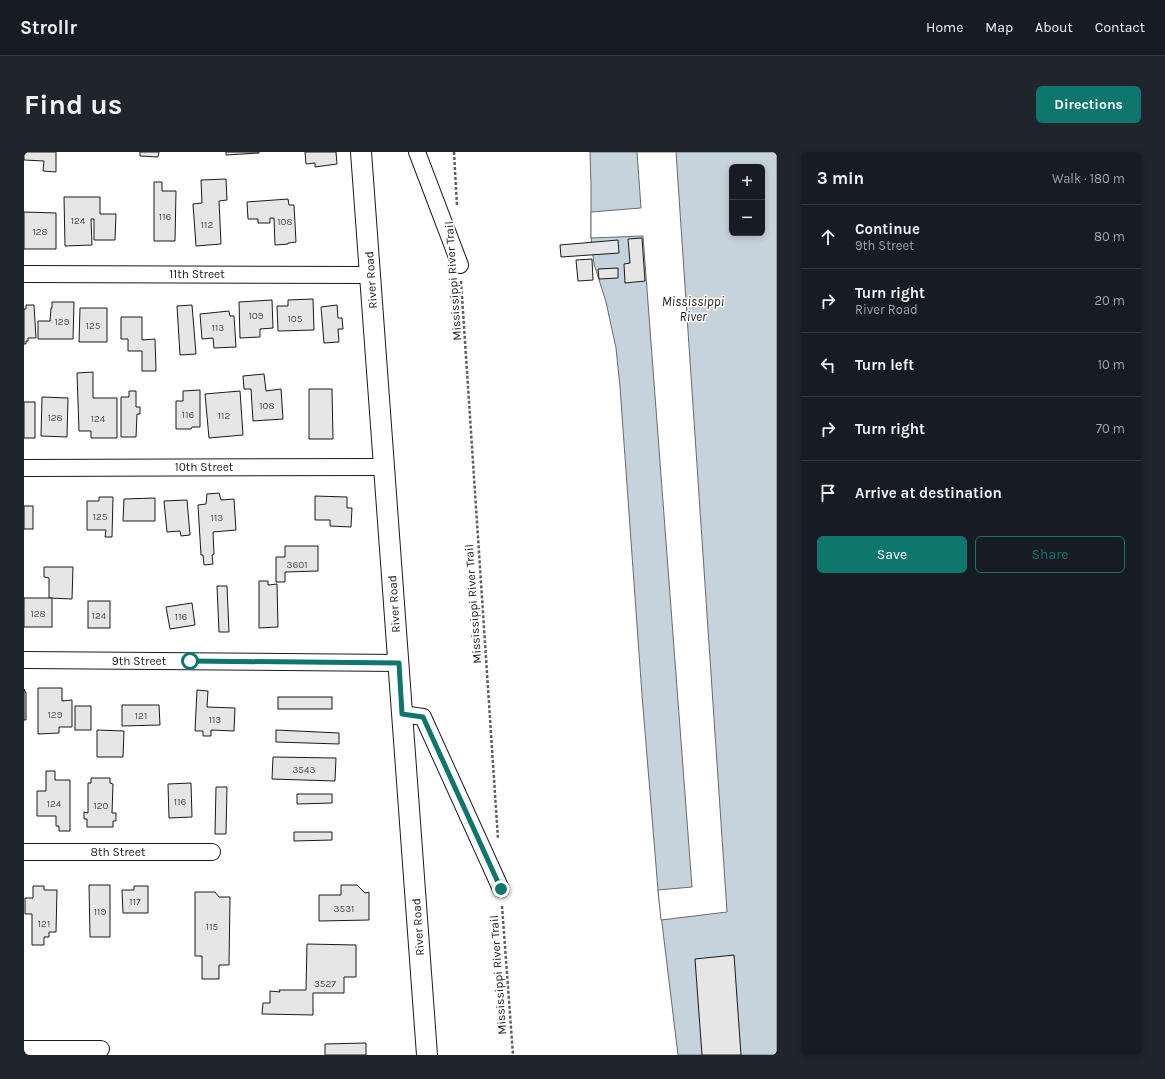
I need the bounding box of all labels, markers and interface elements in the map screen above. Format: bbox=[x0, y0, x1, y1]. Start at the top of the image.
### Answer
text: Strollr bbox=[20, 17, 77, 39]
text: Home bbox=[926, 19, 963, 36]
text: Map bbox=[985, 19, 1013, 36]
text: About bbox=[1035, 19, 1073, 36]
text: Contact bbox=[1095, 19, 1145, 36]
button: Directions bbox=[1036, 86, 1141, 123]
text: Find us bbox=[24, 88, 123, 121]
map controls bbox=[729, 164, 765, 236]
button: + bbox=[729, 164, 765, 200]
text: 3 min bbox=[817, 168, 864, 188]
text: Walk · 180 m bbox=[1052, 171, 1125, 186]
button: − bbox=[729, 200, 765, 236]
house number: 116 bbox=[159, 211, 171, 223]
house number: 124 bbox=[71, 215, 86, 227]
house number: 108 bbox=[277, 216, 293, 228]
house number: 112 bbox=[201, 219, 213, 231]
text: Continue bbox=[855, 220, 920, 238]
street label: Mississippi River Trail bbox=[442, 221, 464, 341]
house number: 128 bbox=[32, 226, 48, 238]
icon: ahead bbox=[817, 226, 839, 248]
text: 80 m bbox=[1094, 229, 1125, 244]
text: 9th Street bbox=[855, 238, 914, 253]
street label: River Road bbox=[362, 251, 380, 309]
street label: 11th Street bbox=[169, 267, 225, 281]
text: Turn right bbox=[855, 284, 925, 302]
icon: right bbox=[817, 290, 839, 312]
text: 20 m bbox=[1095, 293, 1125, 308]
water label: Mississippi River bbox=[662, 294, 725, 324]
text: River Road bbox=[855, 302, 918, 317]
house number: 109 bbox=[248, 310, 264, 322]
house number: 105 bbox=[288, 313, 303, 325]
house number: 129 bbox=[55, 316, 70, 328]
house number: 125 bbox=[86, 320, 101, 332]
house number: 113 bbox=[212, 322, 224, 334]
icon: left bbox=[817, 354, 839, 376]
text: Turn left bbox=[855, 356, 914, 374]
text: 10 m bbox=[1098, 357, 1125, 372]
house number: 108 bbox=[259, 400, 275, 412]
house number: 116 bbox=[182, 409, 194, 421]
house number: 112 bbox=[218, 410, 230, 422]
house number: 128 bbox=[47, 412, 63, 424]
house number: 124 bbox=[91, 413, 106, 425]
icon: right bbox=[817, 418, 839, 440]
text: Turn right bbox=[855, 420, 925, 438]
text: 70 m bbox=[1096, 421, 1125, 436]
street label: 10th Street bbox=[175, 460, 234, 474]
icon: arrive bbox=[817, 482, 839, 504]
text: Arrive at destination bbox=[855, 484, 1002, 502]
house number: 125 bbox=[93, 511, 108, 523]
house number: 113 bbox=[211, 512, 223, 524]
button: Save bbox=[817, 536, 967, 573]
button: Share bbox=[975, 536, 1125, 573]
street label: Mississippi River Trail bbox=[462, 544, 484, 664]
house number: 3601 bbox=[287, 559, 307, 571]
street label: River Road bbox=[385, 575, 403, 633]
house number: 128 bbox=[30, 608, 46, 620]
house number: 124 bbox=[92, 610, 107, 622]
house number: 116 bbox=[175, 611, 187, 623]
route start bbox=[181, 652, 199, 670]
street label: 9th Street bbox=[112, 654, 167, 668]
house number: 129 bbox=[48, 709, 63, 721]
house number: 121 bbox=[135, 710, 147, 722]
house number: 113 bbox=[209, 714, 221, 726]
house number: 3543 bbox=[292, 764, 316, 776]
house number: 116 bbox=[174, 796, 186, 808]
house number: 124 bbox=[47, 798, 62, 810]
house number: 120 bbox=[93, 800, 109, 812]
street label: 8th Street bbox=[91, 845, 146, 859]
route end bbox=[492, 880, 510, 898]
house number: 117 bbox=[129, 896, 141, 908]
street label: River Road bbox=[409, 898, 427, 956]
house number: 3531 bbox=[334, 903, 354, 915]
house number: 119 bbox=[94, 906, 106, 918]
street label: Mississippi River Trail bbox=[487, 915, 509, 1035]
house number: 121 bbox=[38, 918, 50, 930]
house number: 115 bbox=[206, 921, 218, 933]
house number: 3527 bbox=[314, 978, 336, 990]

